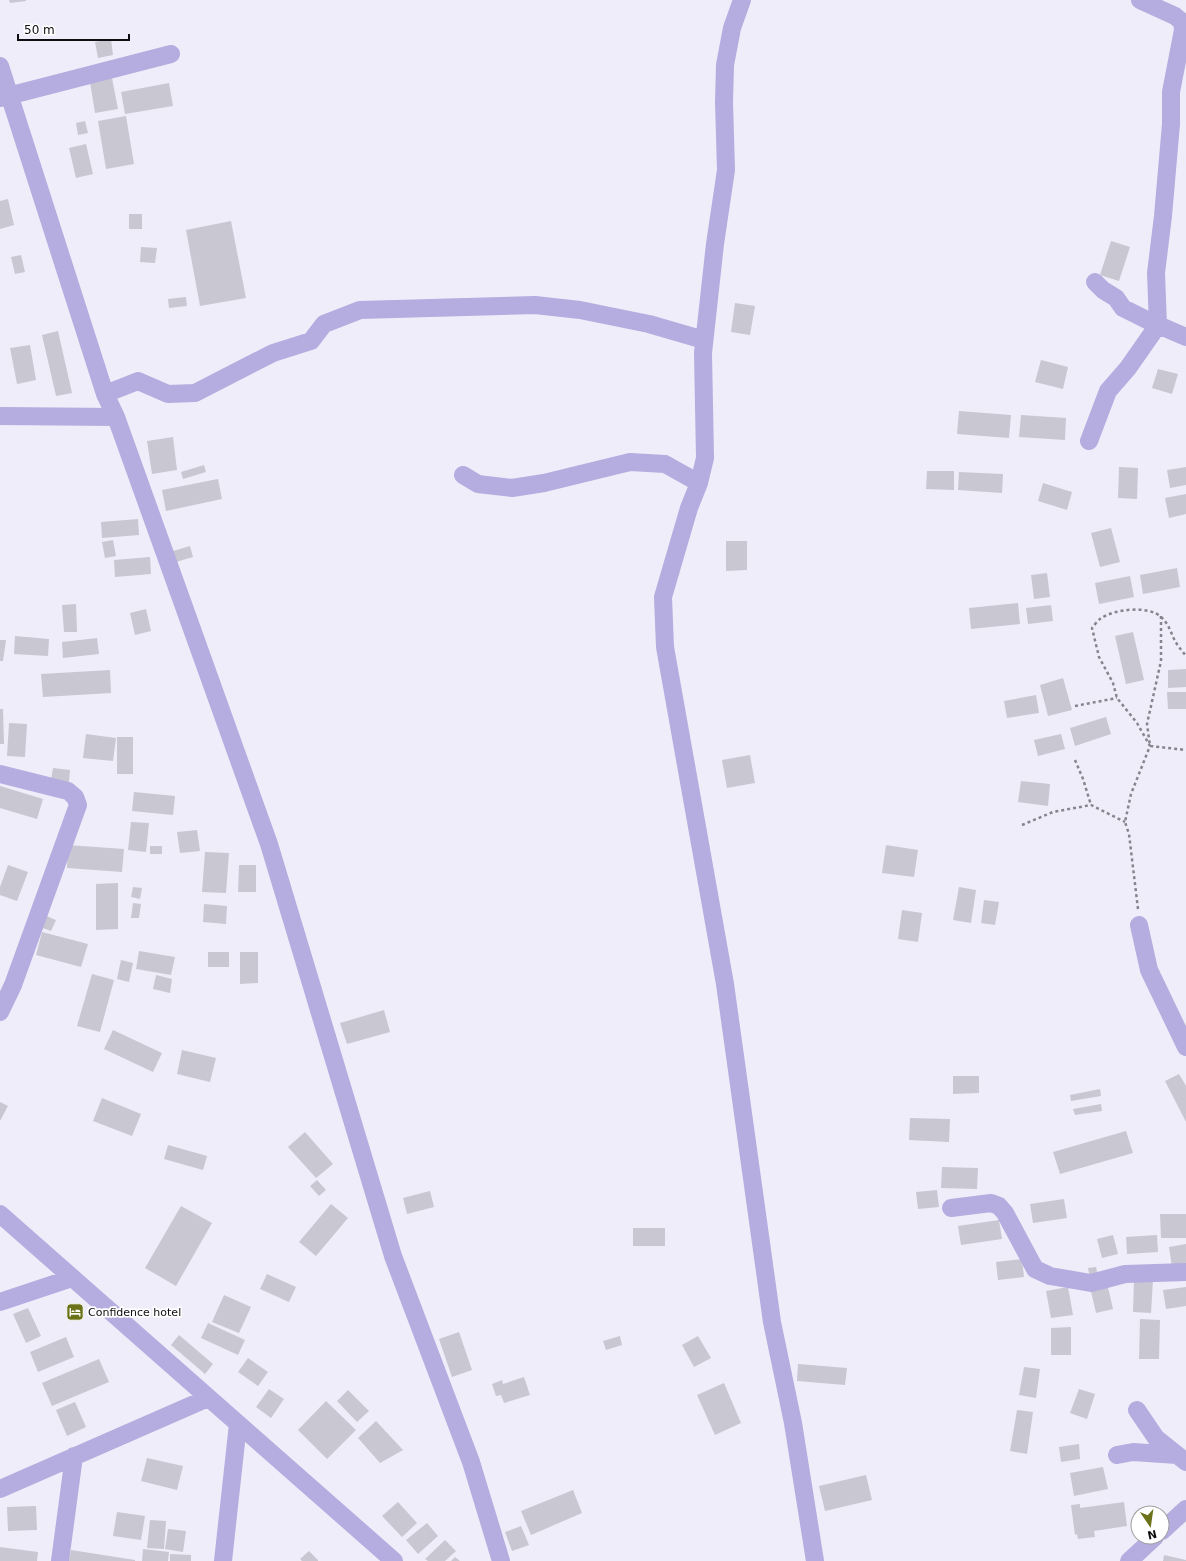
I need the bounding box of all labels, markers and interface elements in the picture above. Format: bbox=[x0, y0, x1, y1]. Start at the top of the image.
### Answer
scale bar bbox=[18, 16, 129, 42]
text: 50 m bbox=[24, 23, 55, 37]
hotel icon: Confidence hotel bbox=[65, 1302, 85, 1322]
place label: Confidence hotel bbox=[88, 1306, 181, 1319]
north arrow bbox=[1130, 1505, 1170, 1545]
text: N bbox=[1146, 1527, 1158, 1542]

